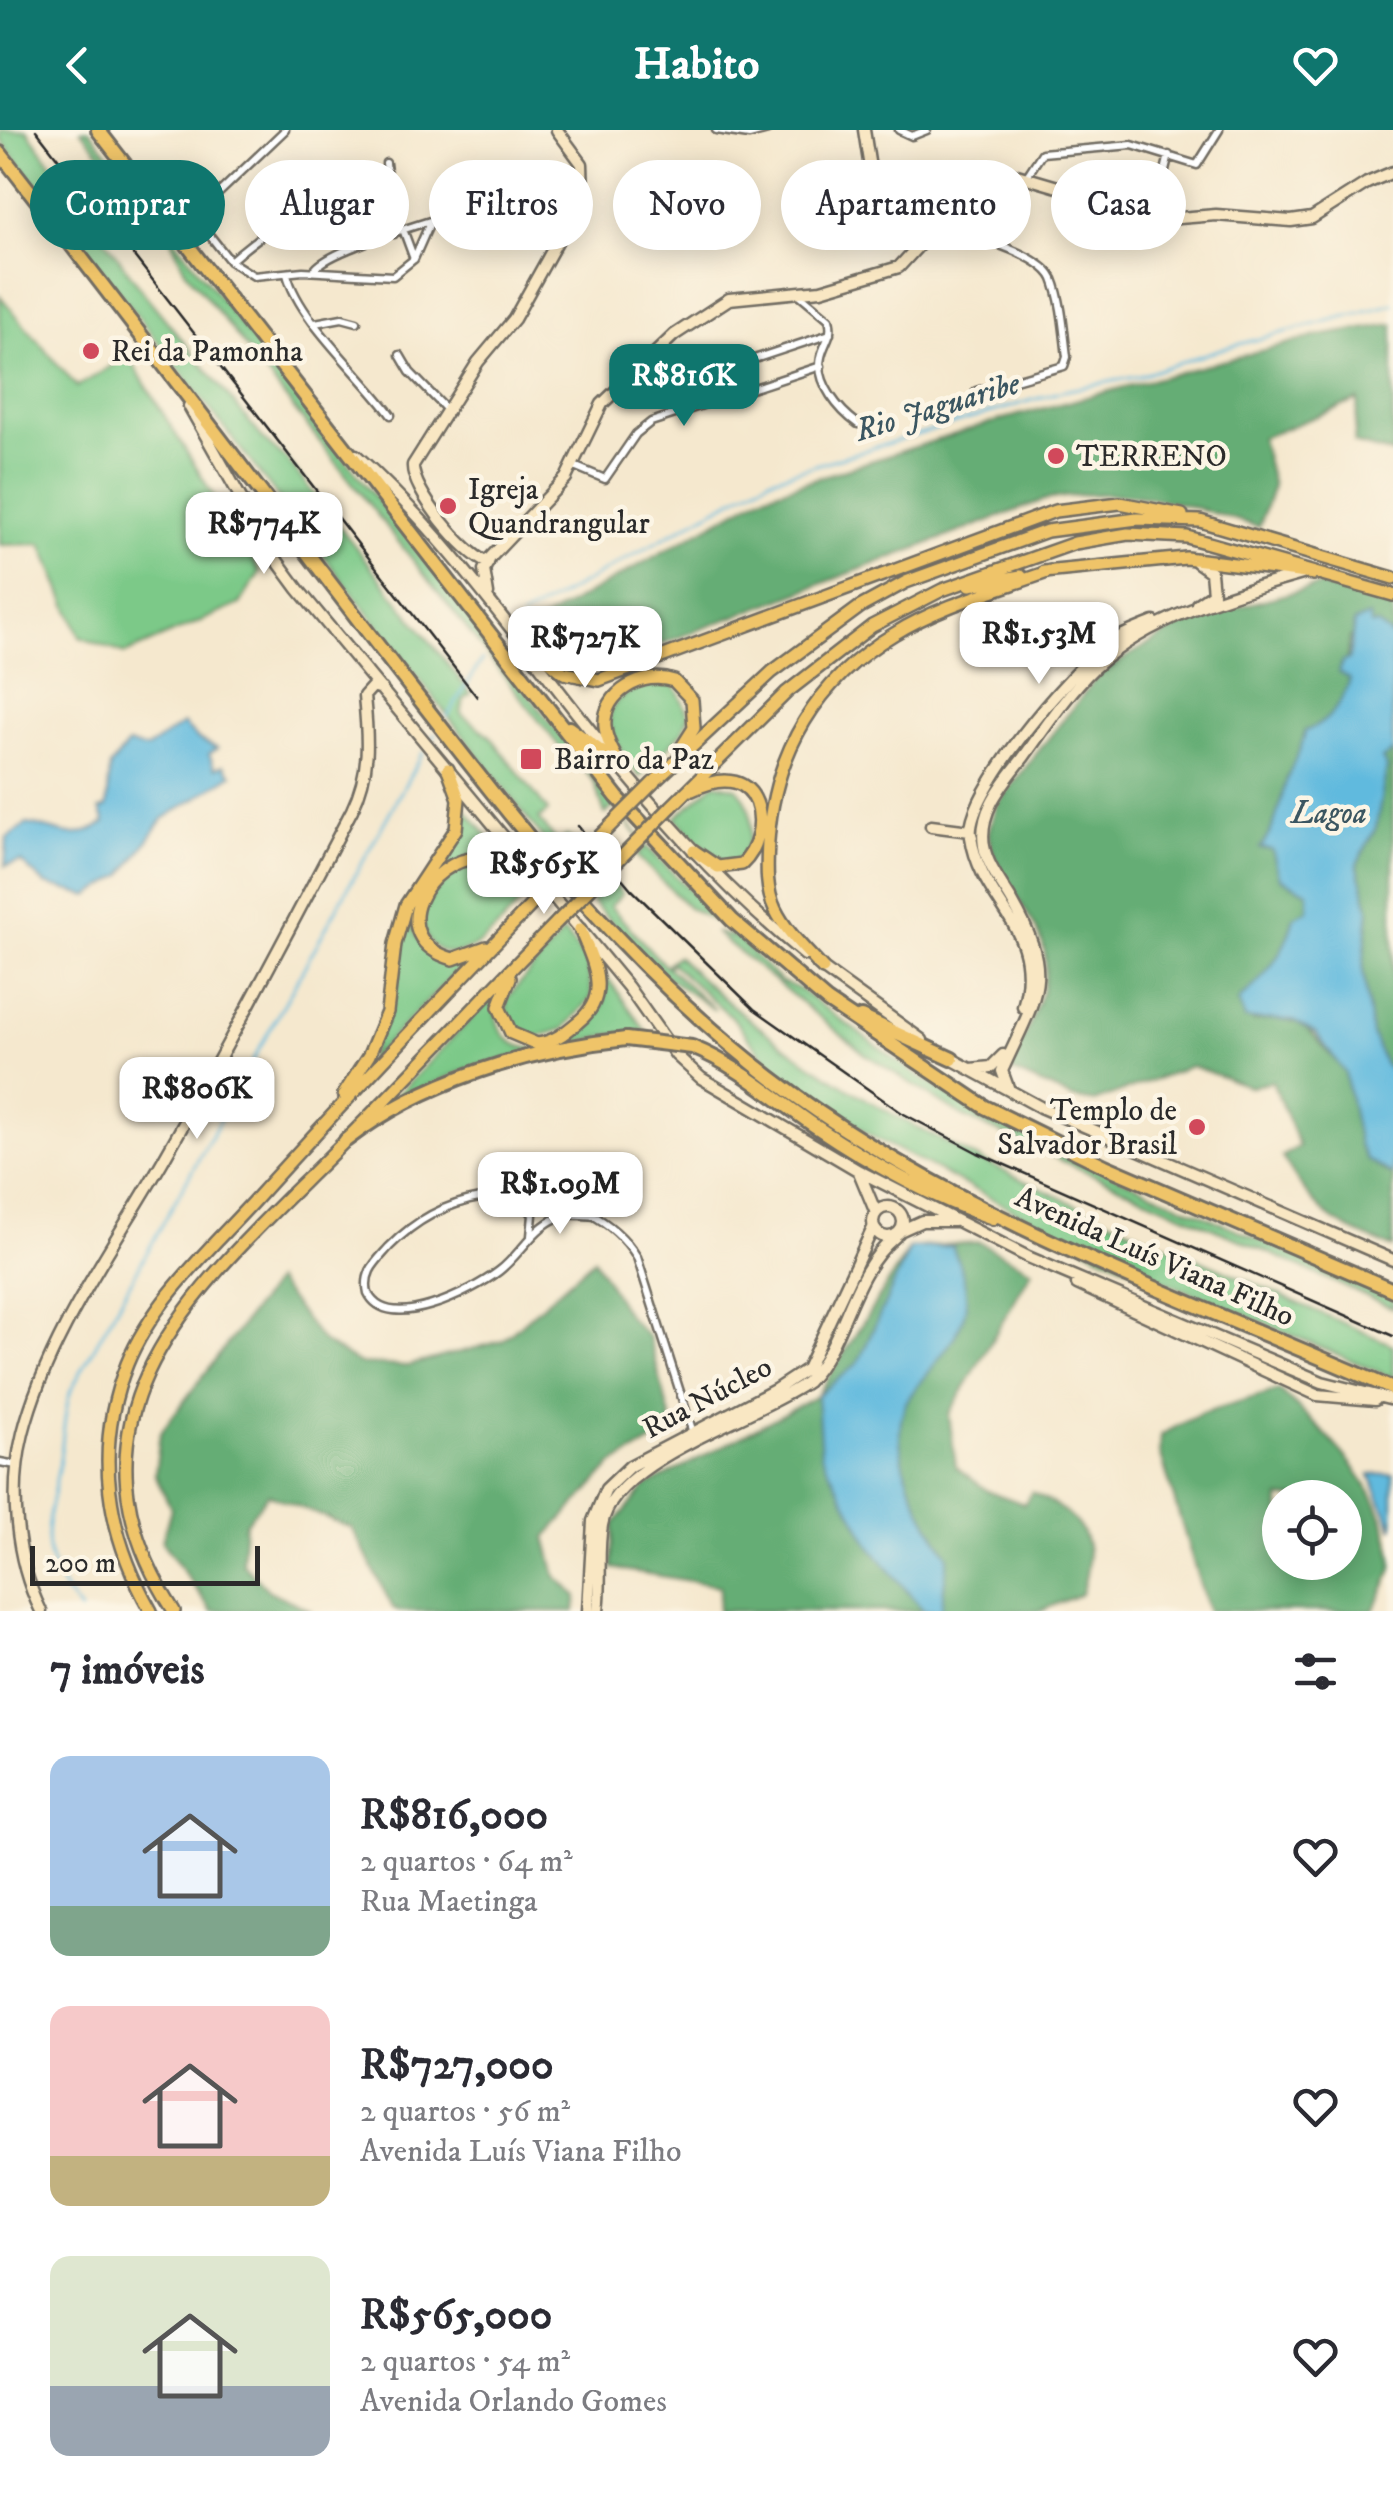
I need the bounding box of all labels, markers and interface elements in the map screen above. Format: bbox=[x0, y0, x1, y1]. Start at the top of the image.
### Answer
text: Habito bbox=[634, 37, 759, 93]
icon: back bbox=[50, 38, 105, 93]
icon: heart bbox=[1288, 38, 1343, 93]
chip: Comprar bbox=[30, 160, 225, 250]
chip: Alugar bbox=[245, 160, 409, 250]
chip: Filtros bbox=[429, 160, 593, 250]
chip: Novo bbox=[613, 160, 761, 250]
chip: Apartamento bbox=[781, 160, 1031, 250]
chip: Casa bbox=[1051, 160, 1186, 250]
place label: Rei da Pamonha bbox=[111, 334, 303, 371]
marker: Rei da Pamonha bbox=[80, 340, 102, 362]
pin: R$816K bbox=[603, 344, 765, 429]
text: R$816K bbox=[631, 356, 737, 396]
water label: Rio Jaguaribe bbox=[850, 364, 1026, 452]
place label: TERRENO bbox=[1076, 439, 1227, 476]
marker: TERRENO bbox=[1045, 445, 1067, 467]
place label: Igreja Quandrangular bbox=[468, 472, 650, 543]
pin: R$774K bbox=[183, 492, 345, 577]
marker: Igreja Quandrangular bbox=[437, 495, 459, 517]
text: R$774K bbox=[208, 504, 320, 544]
pin: R$1.53M bbox=[947, 602, 1131, 687]
pin: R$727K bbox=[504, 606, 666, 691]
text: R$1.53M bbox=[982, 614, 1096, 654]
text: R$727K bbox=[530, 618, 640, 658]
place label: Bairro da Paz bbox=[554, 742, 714, 779]
marker: Bairro da Paz bbox=[518, 746, 544, 772]
water label: Lagoa bbox=[1289, 794, 1367, 834]
pin: R$565K bbox=[463, 832, 625, 917]
text: R$565K bbox=[489, 844, 599, 884]
pin: R$806K bbox=[116, 1057, 278, 1142]
text: R$806K bbox=[141, 1069, 253, 1109]
place label: Templo de Salvador Brasil bbox=[997, 1093, 1177, 1164]
marker: Templo de Salvador Brasil bbox=[1186, 1116, 1208, 1138]
pin: R$1.09M bbox=[468, 1152, 652, 1237]
text: R$1.09M bbox=[500, 1164, 620, 1204]
street label: Avenida Luís Viana Filho bbox=[1009, 1179, 1300, 1336]
street label: Rua Núcleo bbox=[637, 1349, 779, 1448]
map controls bbox=[1262, 1480, 1362, 1580]
button: locate bbox=[1262, 1480, 1362, 1580]
scale bar bbox=[30, 1541, 260, 1586]
text: 200 m bbox=[45, 1546, 116, 1581]
icon: filters bbox=[1288, 1644, 1343, 1699]
text: 7 imóveis bbox=[50, 1645, 204, 1697]
text: R$816,000 bbox=[360, 1790, 548, 1842]
icon: home bbox=[130, 1796, 250, 1916]
icon: heart bbox=[1288, 1829, 1343, 1884]
text: 2 quartos · 64 m² bbox=[360, 1842, 573, 1882]
text: Rua Maetinga bbox=[360, 1882, 538, 1922]
text: R$727,000 bbox=[360, 2040, 554, 2092]
icon: home bbox=[130, 2046, 250, 2166]
icon: heart bbox=[1288, 2079, 1343, 2134]
text: 2 quartos · 56 m² bbox=[360, 2092, 570, 2132]
text: Avenida Luís Viana Filho bbox=[360, 2132, 681, 2172]
text: R$565,000 bbox=[360, 2290, 552, 2342]
icon: home bbox=[130, 2296, 250, 2416]
icon: heart bbox=[1288, 2329, 1343, 2384]
text: 2 quartos · 54 m² bbox=[360, 2342, 570, 2382]
text: Avenida Orlando Gomes bbox=[360, 2382, 667, 2422]

